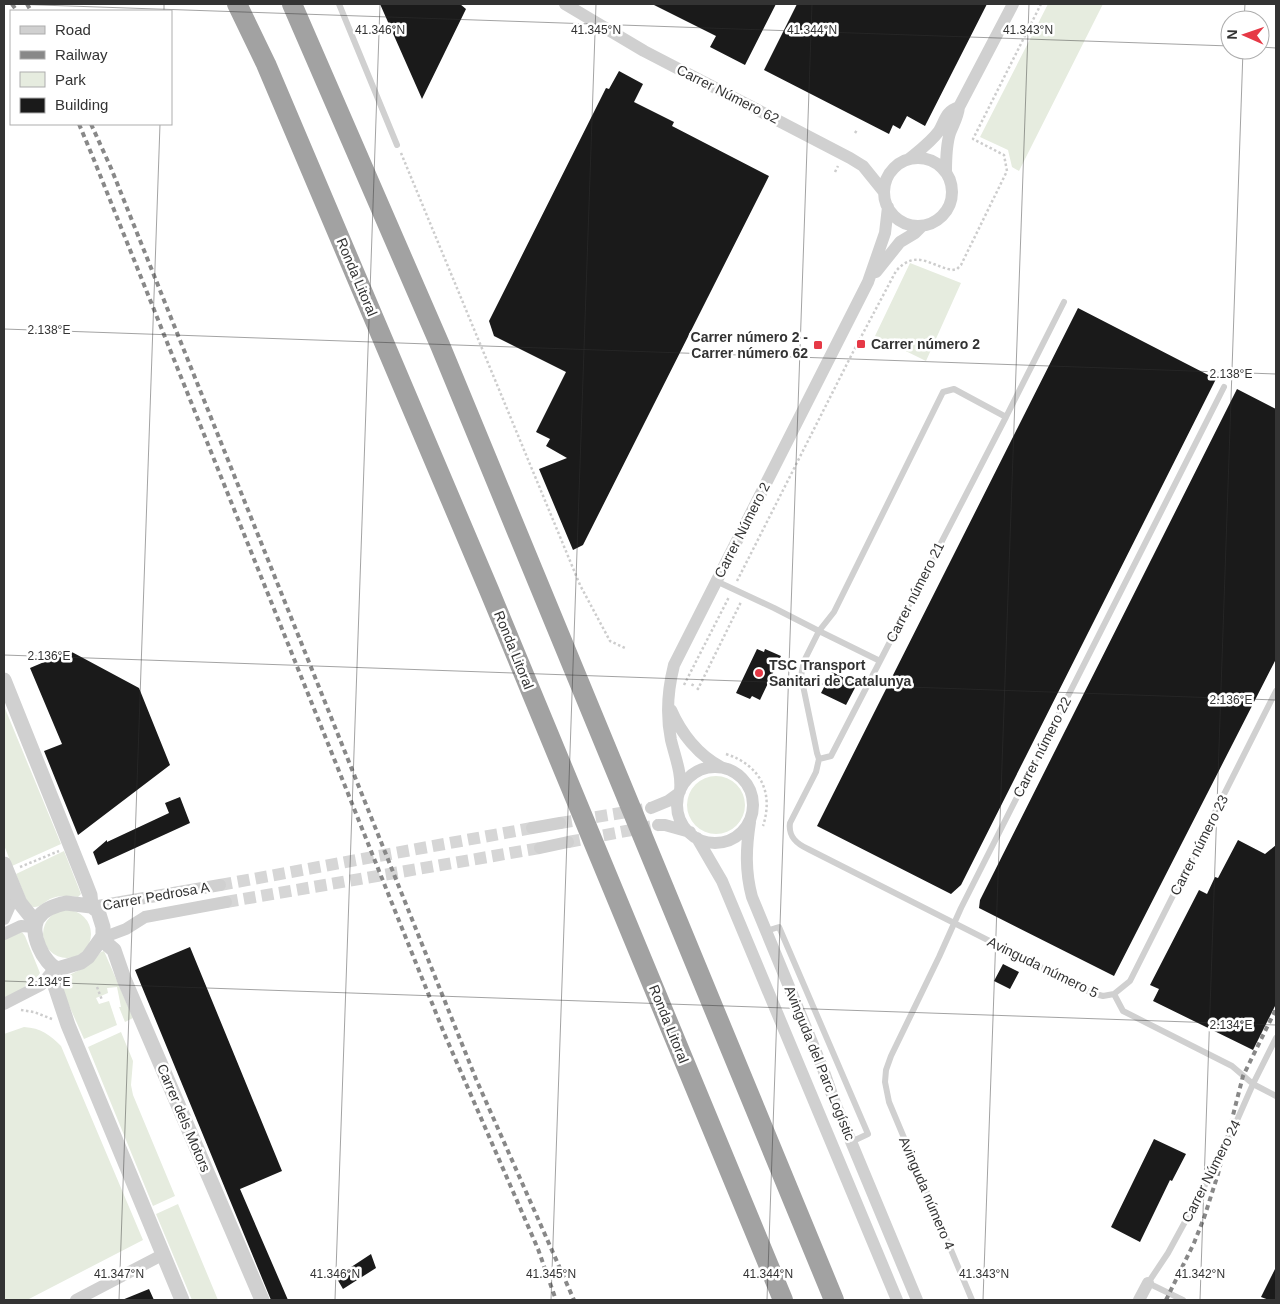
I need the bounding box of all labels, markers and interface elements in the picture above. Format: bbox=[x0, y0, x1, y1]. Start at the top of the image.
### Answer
legend bbox=[10, 10, 172, 125]
north arrow bbox=[1220, 10, 1270, 60]
text: Road bbox=[55, 21, 91, 38]
text: 41.346°N bbox=[355, 23, 405, 37]
text: 41.345°N bbox=[571, 23, 621, 37]
text: 41.344°N bbox=[787, 23, 837, 37]
text: 41.343°N bbox=[1003, 23, 1053, 37]
text: N bbox=[1224, 29, 1240, 40]
text: Railway bbox=[55, 46, 108, 63]
street label: Carrer Número 62 bbox=[674, 61, 782, 127]
text: Park bbox=[55, 71, 86, 88]
text: Building bbox=[55, 96, 108, 113]
street label: Ronda Litoral bbox=[333, 236, 381, 318]
text: 2.138°E bbox=[28, 323, 70, 337]
place label: Carrer número 2 - Carrer número 62 bbox=[691, 329, 808, 361]
place label: Carrer número 2 bbox=[871, 336, 980, 352]
marker: Carrer número 2 bbox=[855, 338, 867, 350]
marker: Carrer número 2 - Carrer número 62 bbox=[812, 339, 824, 351]
text: 2.138°E bbox=[1210, 367, 1252, 381]
street label: Carrer Número 2 bbox=[711, 479, 773, 580]
street label: Carrer número 21 bbox=[883, 539, 947, 645]
street label: Ronda Litoral bbox=[491, 608, 537, 692]
text: 2.136°E bbox=[28, 649, 70, 663]
place label: TSC Transport Sanitari de Catalunya bbox=[769, 657, 912, 689]
marker: TSC Transport Sanitari de Catalunya bbox=[753, 667, 765, 679]
text: 2.136°E bbox=[1210, 693, 1252, 707]
street label: Carrer número 22 bbox=[1010, 694, 1074, 800]
street label: Carrer número 23 bbox=[1167, 792, 1231, 898]
street label: Carrer Pedrosa A bbox=[101, 879, 211, 913]
street label: Avinguda número 5 bbox=[985, 933, 1101, 1001]
text: 2.134°E bbox=[28, 975, 70, 989]
street label: Ronda Litoral bbox=[646, 982, 692, 1066]
street label: Avinguda del Parc Logístic bbox=[782, 983, 858, 1143]
text: 2.134°E bbox=[1210, 1018, 1252, 1032]
street label: Carrer dels Motors bbox=[154, 1062, 214, 1174]
street label: Carrer Número 24 bbox=[1178, 1117, 1244, 1225]
street label: Avinguda número 4 bbox=[896, 1134, 958, 1252]
text: 41.347°N bbox=[94, 1267, 144, 1281]
text: 41.346°N bbox=[310, 1267, 360, 1281]
text: 41.345°N bbox=[526, 1267, 576, 1281]
text: 41.344°N bbox=[743, 1267, 793, 1281]
text: 41.343°N bbox=[959, 1267, 1009, 1281]
text: 41.342°N bbox=[1175, 1267, 1225, 1281]

